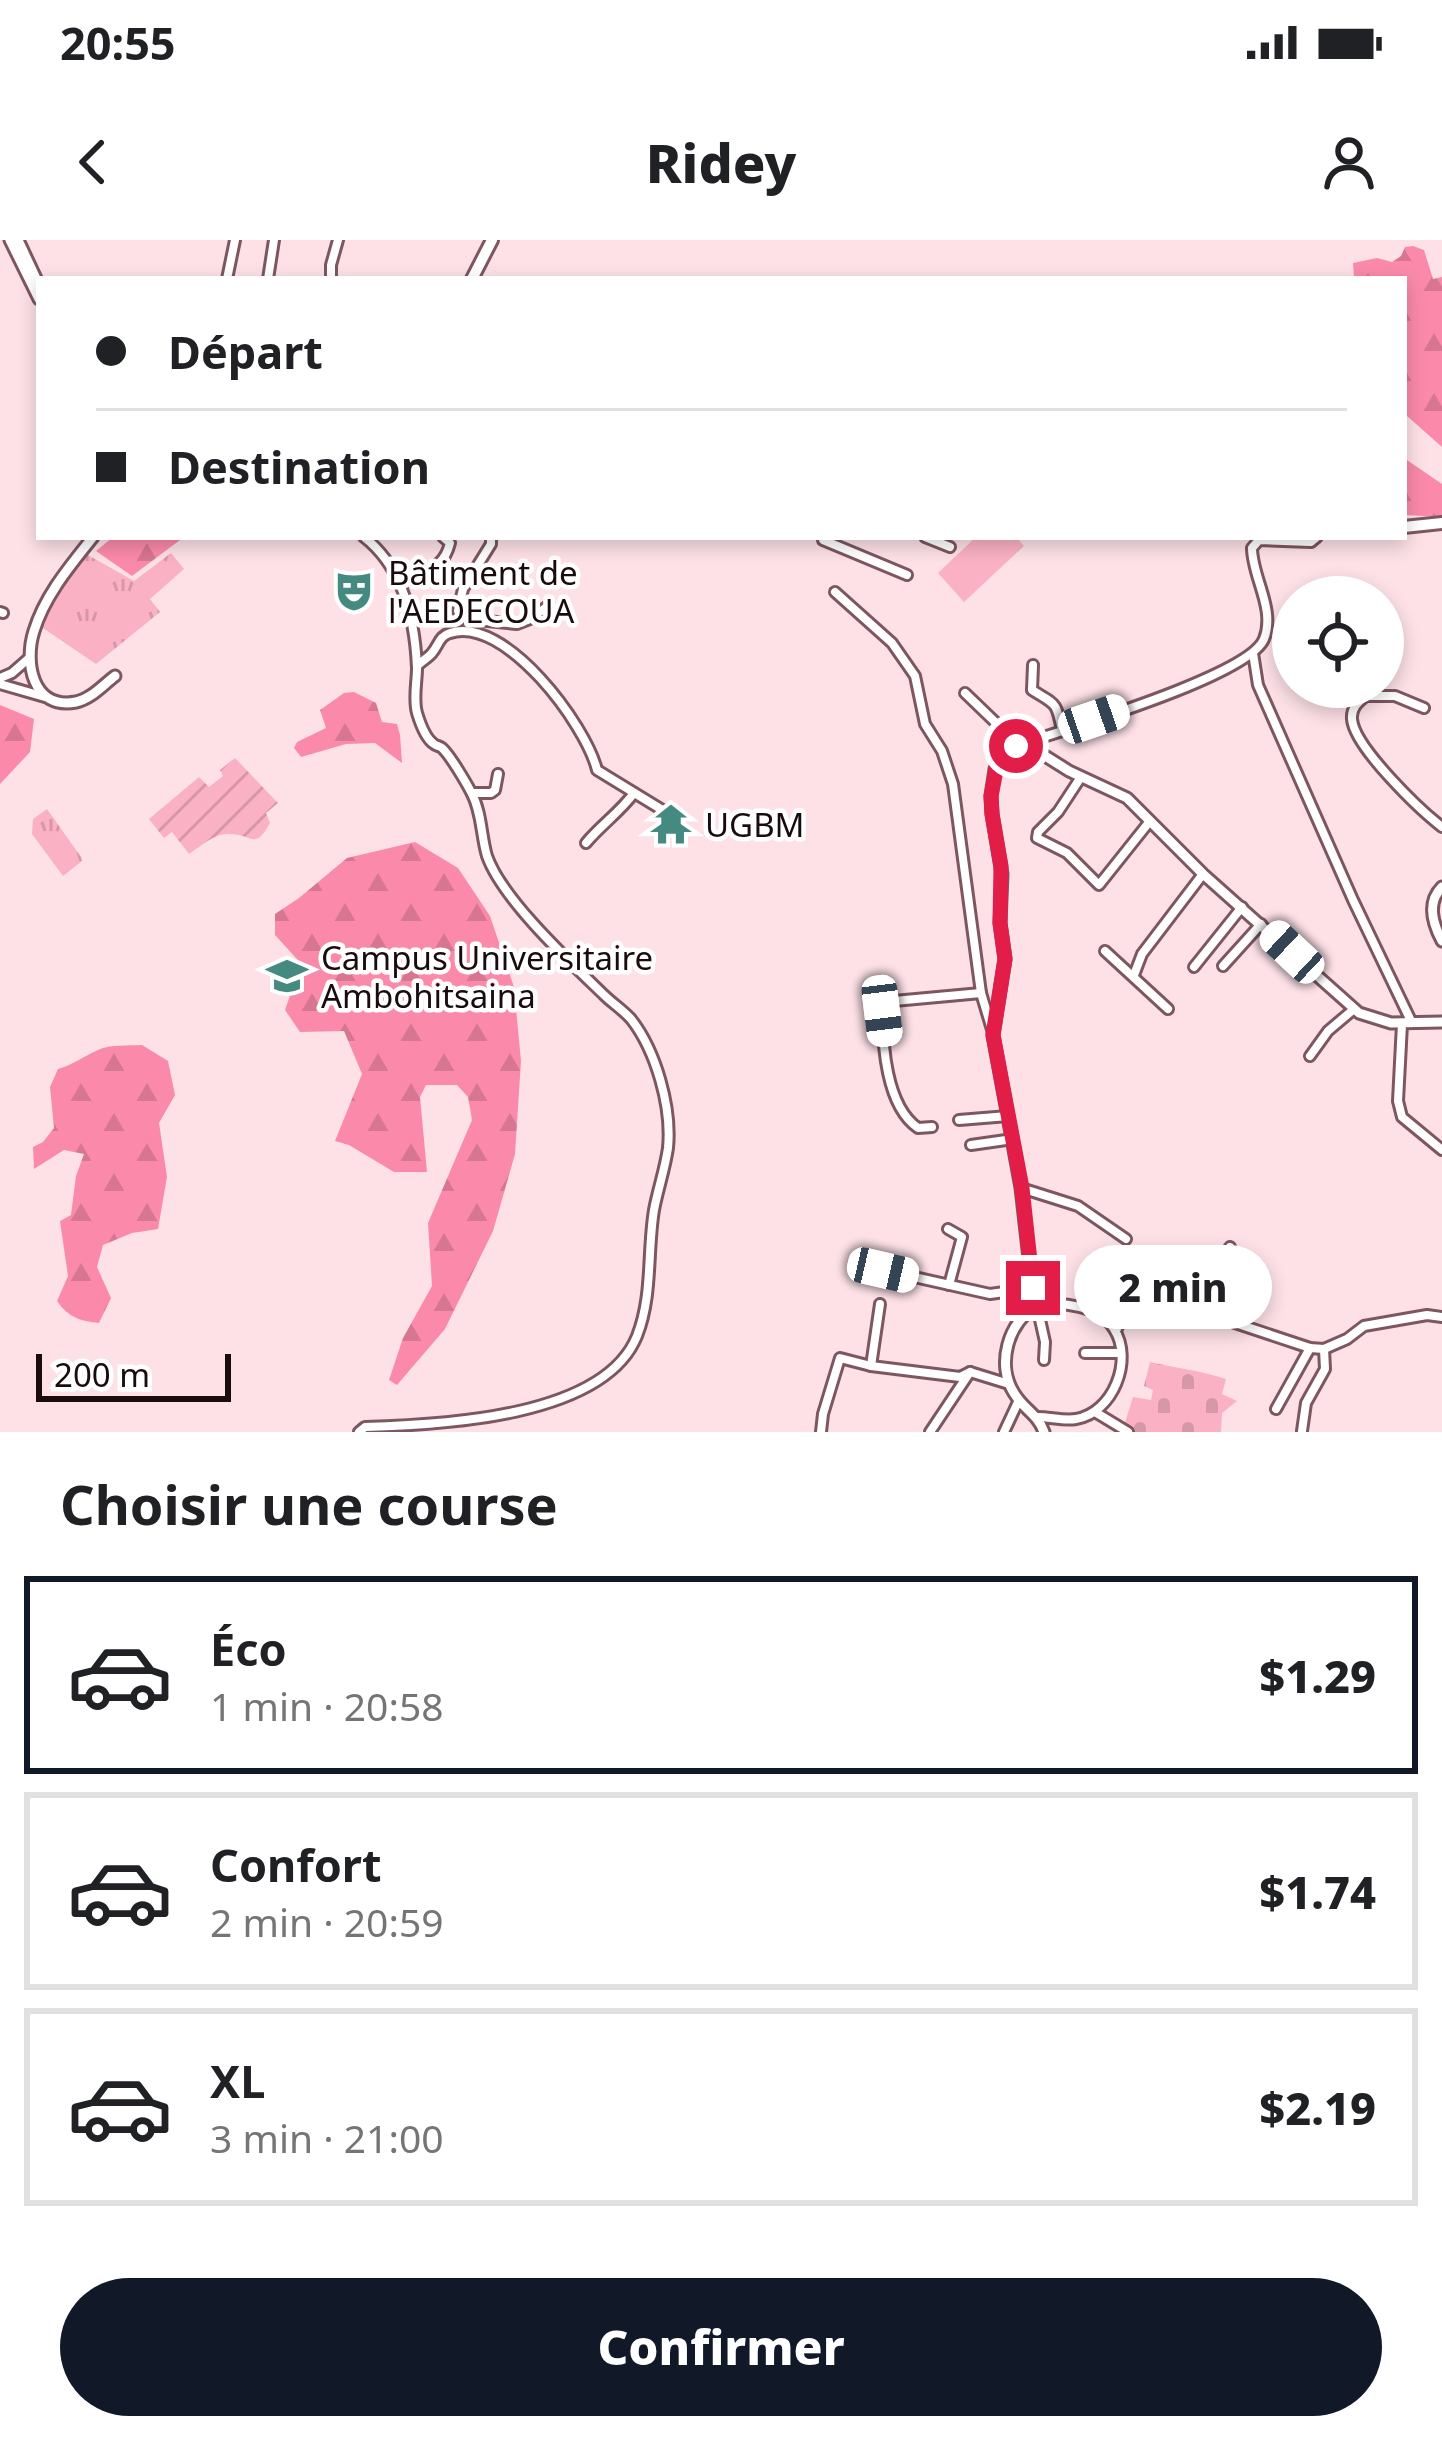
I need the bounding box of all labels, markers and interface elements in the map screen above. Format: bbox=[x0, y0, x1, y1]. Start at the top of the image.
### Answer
text: 20:55 bbox=[60, 12, 176, 73]
text: Ridey bbox=[646, 125, 796, 199]
icon: back bbox=[60, 129, 126, 195]
icon: person bbox=[1316, 129, 1382, 195]
text: Départ bbox=[168, 321, 323, 382]
text: Destination bbox=[168, 436, 430, 497]
place label: Bâtiment de l'AEDECOUA bbox=[388, 550, 578, 633]
theatre icon: Bâtiment de l'AEDECOUA bbox=[331, 568, 377, 614]
map controls bbox=[1272, 576, 1404, 708]
button: locate bbox=[1272, 576, 1404, 708]
car bbox=[1054, 690, 1134, 748]
route start bbox=[989, 719, 1043, 773]
temple icon: UGBM bbox=[648, 801, 694, 847]
place label: UGBM bbox=[705, 802, 805, 847]
car bbox=[1253, 914, 1331, 990]
place label: Campus Universitaire Ambohitsaina bbox=[321, 935, 653, 1018]
school or university icon: Campus Universitaire Ambohitsaina bbox=[264, 953, 310, 999]
car bbox=[860, 973, 904, 1049]
car bbox=[844, 1244, 922, 1296]
callout: 2 min bbox=[1075, 1246, 1273, 1330]
text: 2 min bbox=[1119, 1260, 1227, 1313]
route end bbox=[1006, 1261, 1060, 1315]
scale bar bbox=[36, 1348, 231, 1401]
text: 200 m bbox=[54, 1352, 150, 1397]
text: Choisir une course bbox=[60, 1467, 558, 1541]
text: Éco bbox=[210, 1618, 287, 1679]
icon: car bbox=[66, 1621, 174, 1729]
text: $1.29 bbox=[1259, 1645, 1376, 1706]
text: 1 min · 20:58 bbox=[210, 1679, 444, 1732]
text: Confort bbox=[210, 1834, 381, 1895]
icon: car bbox=[66, 1837, 174, 1945]
text: $1.74 bbox=[1259, 1861, 1376, 1922]
text: 2 min · 20:59 bbox=[210, 1895, 444, 1948]
text: XL bbox=[210, 2050, 265, 2111]
icon: car bbox=[66, 2053, 174, 2161]
text: $2.19 bbox=[1259, 2077, 1376, 2138]
text: 3 min · 21:00 bbox=[210, 2111, 444, 2164]
button: Confirmer bbox=[60, 2278, 1382, 2416]

